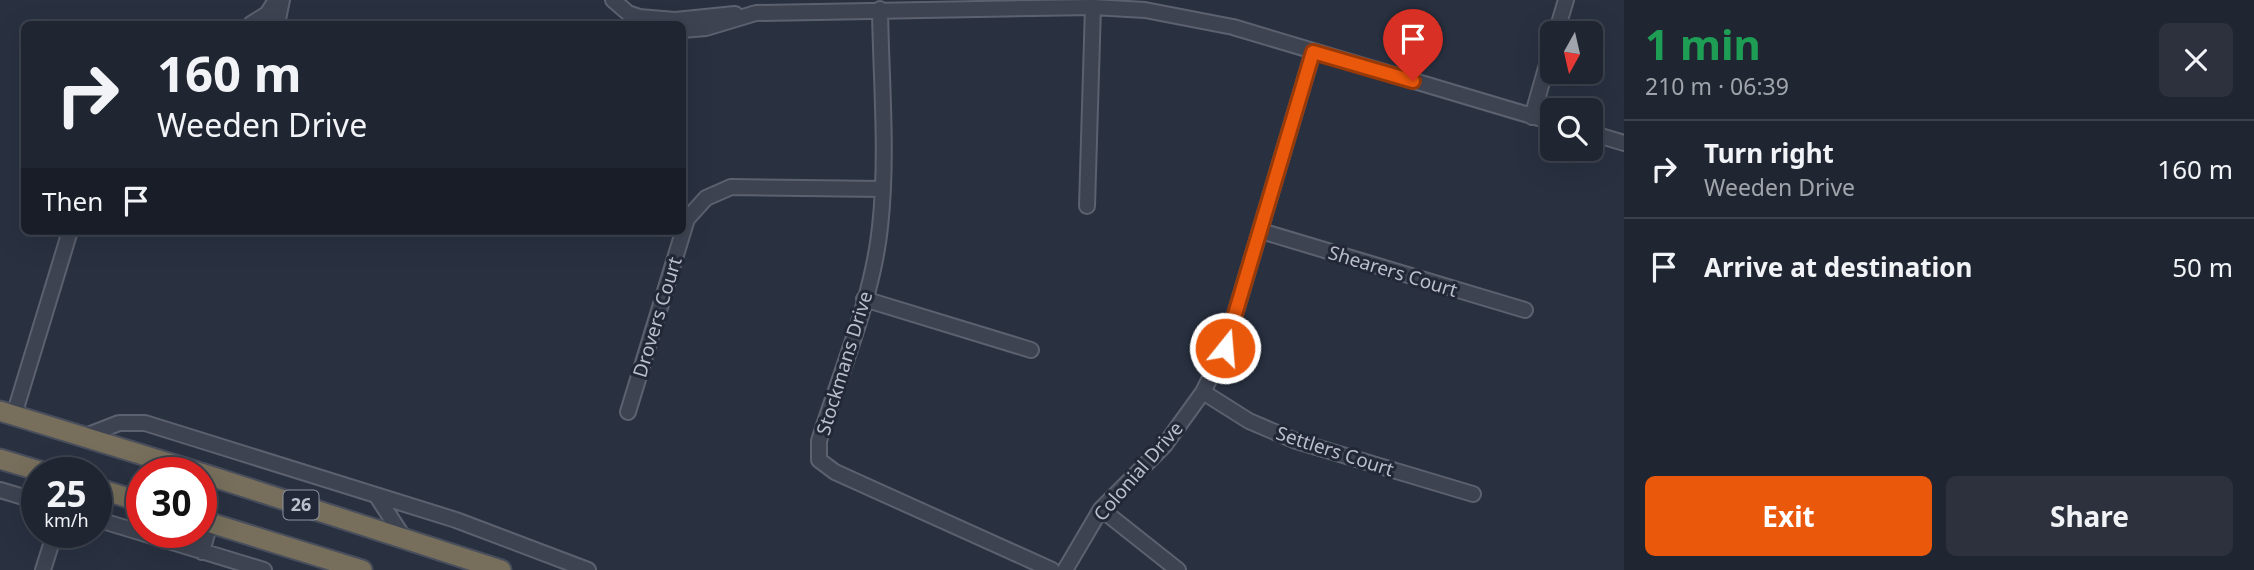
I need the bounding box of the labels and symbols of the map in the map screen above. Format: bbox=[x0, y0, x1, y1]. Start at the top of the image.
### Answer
pin bbox=[1383, 9, 1443, 81]
north arrow bbox=[1540, 21, 1603, 84]
street label: Shearers Court bbox=[1325, 239, 1461, 303]
street label: Drovers Court bbox=[626, 253, 688, 380]
street label: Stockmans Drive bbox=[810, 288, 878, 438]
position arrow bbox=[1188, 311, 1262, 385]
street label: Colonial Drive bbox=[1087, 416, 1189, 526]
street label: Settlers Court bbox=[1273, 420, 1397, 482]
speed limit sign: 30 bbox=[126, 457, 217, 548]
road number: 26 bbox=[284, 490, 318, 520]

